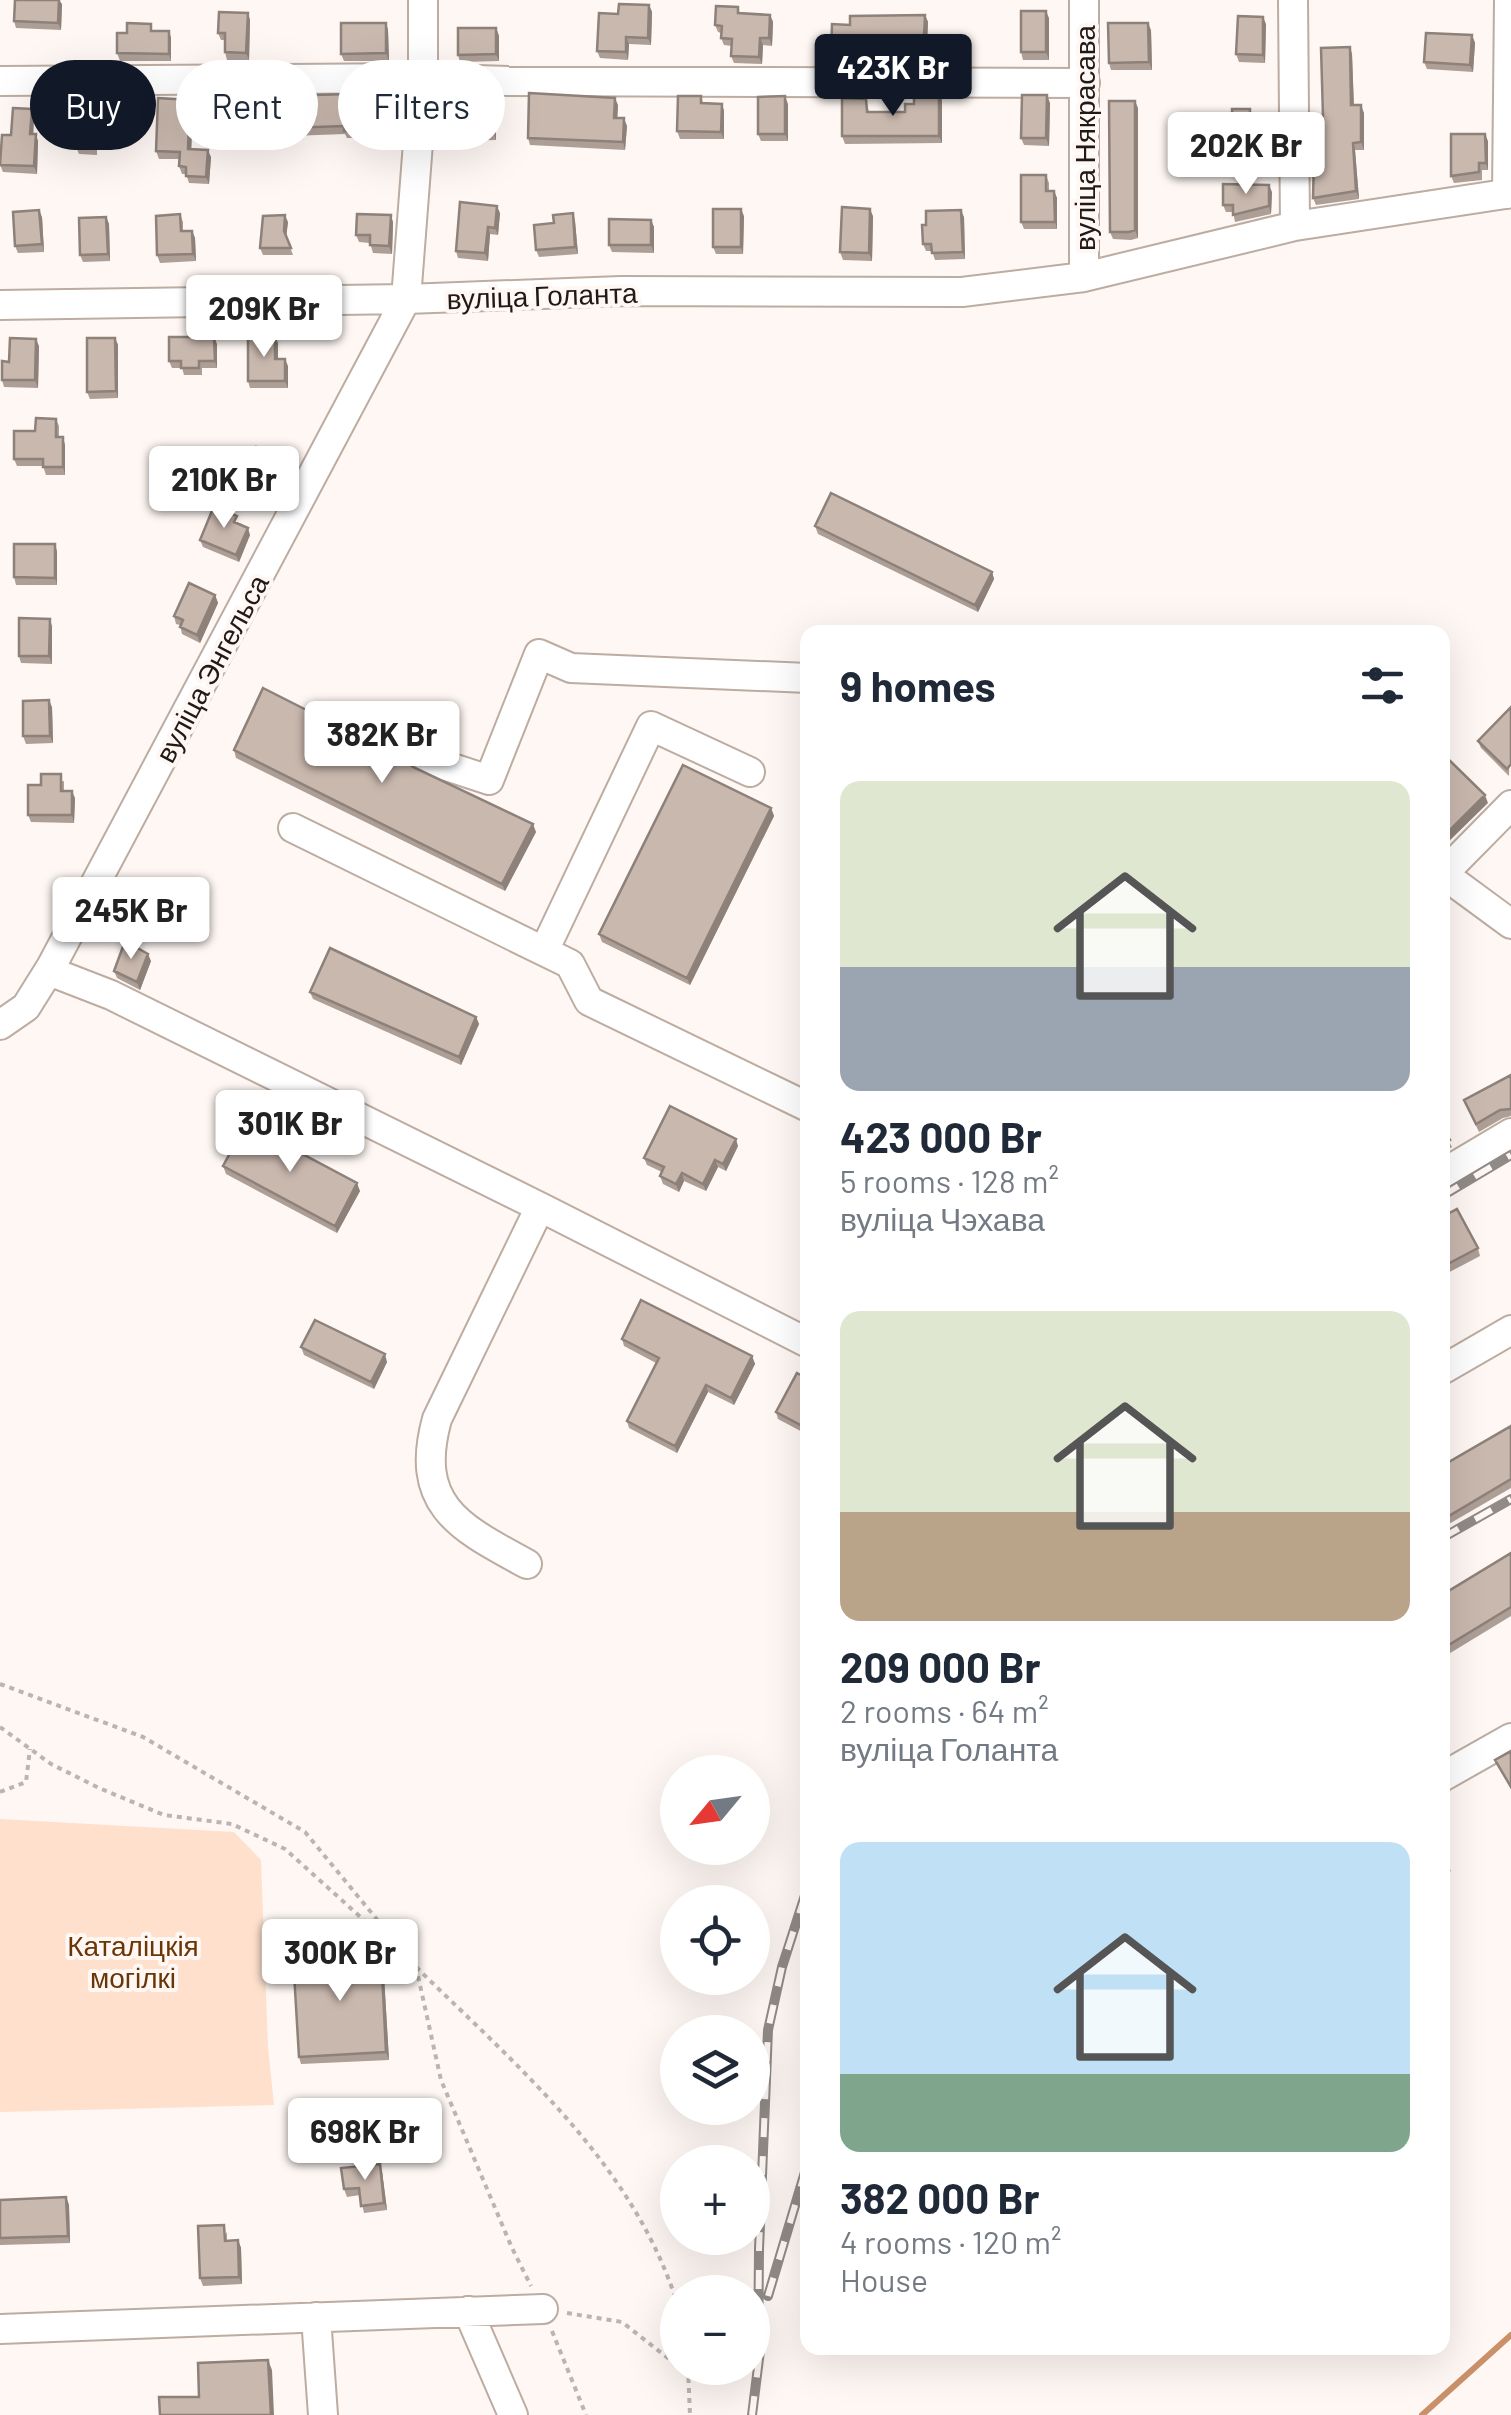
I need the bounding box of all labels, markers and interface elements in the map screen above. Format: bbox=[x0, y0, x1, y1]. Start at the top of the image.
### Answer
street label: вуліца Някрасава bbox=[1067, 25, 1101, 251]
pin: 423K Br bbox=[801, 34, 985, 119]
text: 423K Br bbox=[837, 47, 949, 85]
chip: Buy bbox=[30, 60, 156, 150]
chip: Rent bbox=[176, 60, 318, 150]
chip: Filters bbox=[338, 60, 505, 150]
pin: 202K Br bbox=[1154, 112, 1338, 197]
text: 202K Br bbox=[1190, 125, 1302, 163]
pin: 209K Br bbox=[172, 275, 356, 360]
street label: вуліца Голанта bbox=[446, 275, 639, 315]
text: 209K Br bbox=[208, 288, 320, 326]
pin: 210K Br bbox=[132, 446, 316, 531]
text: 210K Br bbox=[171, 459, 277, 497]
street label: вуліца Энгельса bbox=[147, 568, 275, 768]
icon: filters bbox=[1355, 658, 1410, 713]
text: 9 homes bbox=[840, 660, 996, 710]
pin: 382K Br bbox=[290, 701, 474, 786]
text: 382K Br bbox=[326, 714, 438, 752]
icon: home bbox=[1035, 846, 1215, 1026]
pin: 245K Br bbox=[39, 877, 223, 962]
text: 245K Br bbox=[74, 890, 188, 928]
pin: 301K Br bbox=[198, 1090, 382, 1175]
text: 301K Br bbox=[237, 1103, 343, 1141]
text: 423 000 Br bbox=[840, 1111, 1042, 1161]
text: 5 rooms · 128 m² bbox=[840, 1161, 1059, 1199]
text: вуліца Чэхава bbox=[840, 1199, 1045, 1237]
icon: home bbox=[1035, 1376, 1215, 1556]
text: 209 000 Br bbox=[840, 1641, 1041, 1691]
text: 2 rooms · 64 m² bbox=[840, 1691, 1049, 1729]
text: вуліца Голанта bbox=[840, 1729, 1058, 1767]
north arrow bbox=[660, 1755, 770, 1865]
map controls bbox=[660, 1755, 770, 2385]
button: locate bbox=[660, 1885, 770, 1995]
icon: home bbox=[1035, 1907, 1215, 2087]
pin: 300K Br bbox=[248, 1919, 432, 2004]
park label: Каталіцкія могілкі bbox=[67, 1928, 199, 1994]
text: 300K Br bbox=[284, 1932, 396, 1970]
button: layers bbox=[660, 2015, 770, 2125]
pin: 698K Br bbox=[273, 2098, 457, 2183]
text: 698K Br bbox=[310, 2111, 420, 2149]
button: + bbox=[660, 2145, 770, 2255]
text: 382 000 Br bbox=[840, 2172, 1040, 2222]
text: 4 rooms · 120 m² bbox=[840, 2222, 1062, 2260]
text: House bbox=[840, 2260, 928, 2298]
button: − bbox=[660, 2275, 770, 2385]

